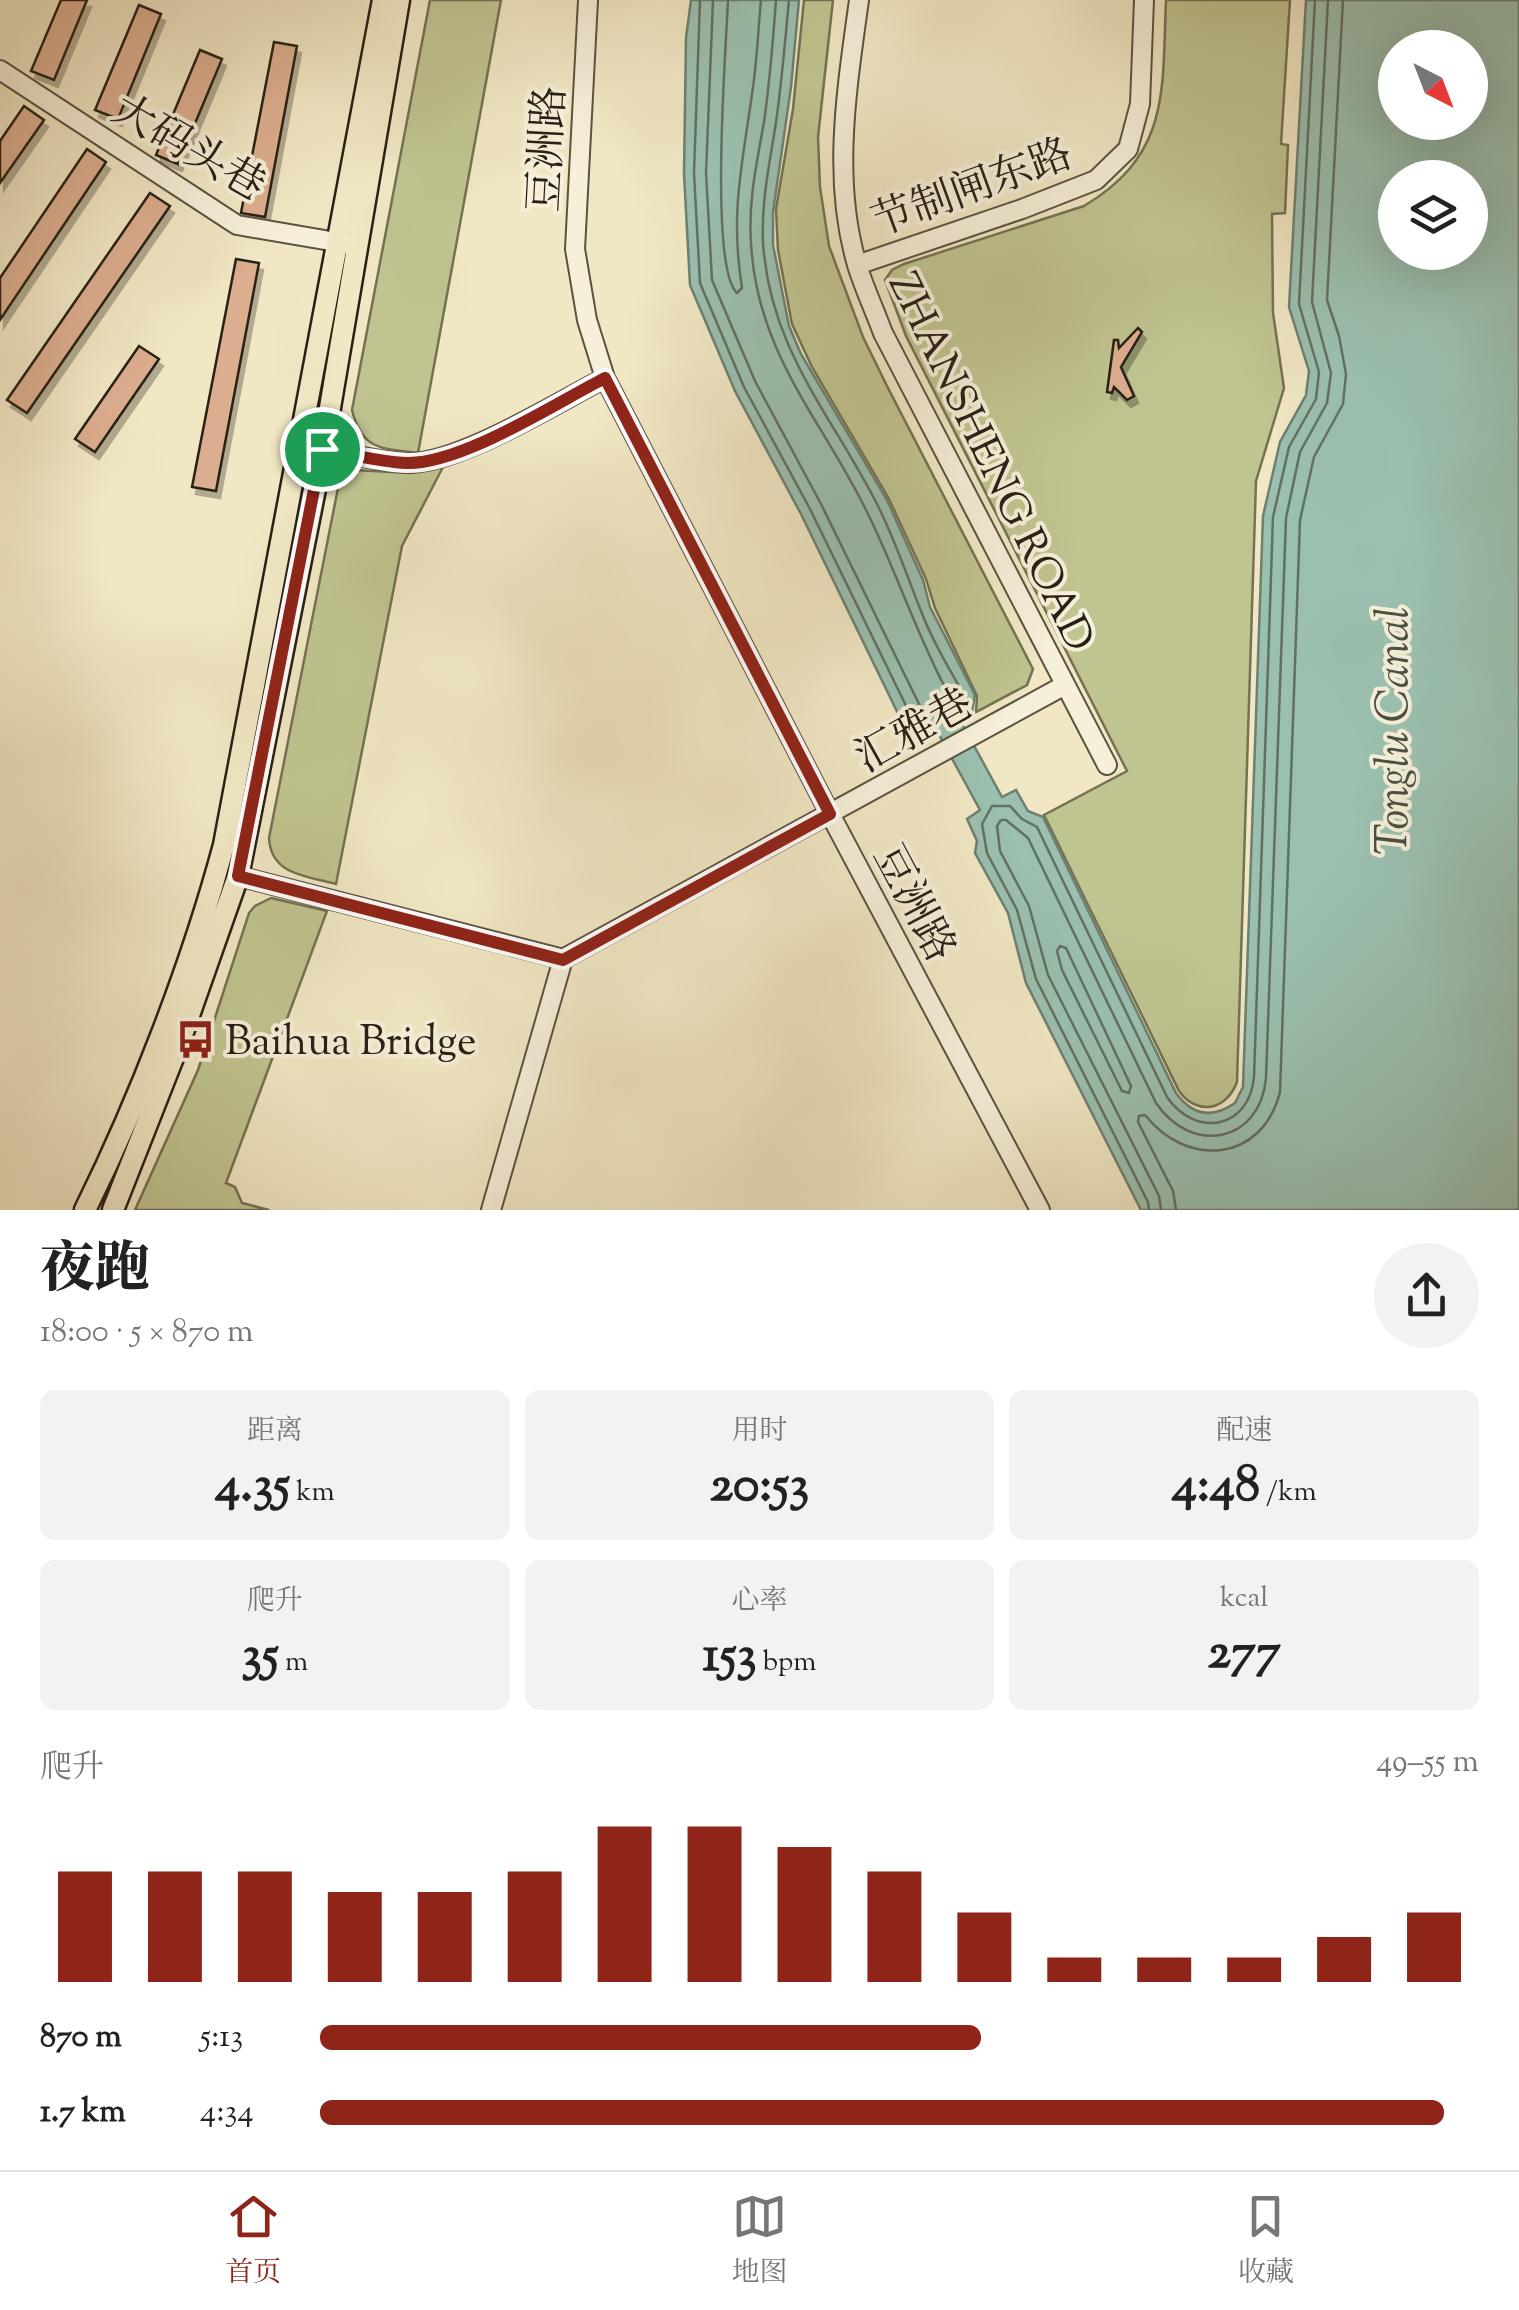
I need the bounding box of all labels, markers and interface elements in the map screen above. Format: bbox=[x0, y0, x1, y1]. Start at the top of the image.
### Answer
north arrow bbox=[1378, 30, 1488, 140]
map controls bbox=[1378, 30, 1488, 270]
street label: 大码头巷 bbox=[100, 82, 275, 218]
street label: 豆洲路 bbox=[517, 85, 583, 214]
street label: 节制闸东路 bbox=[864, 127, 1082, 255]
button: layers bbox=[1378, 160, 1488, 270]
street label: ZHANSHENG ROAD bbox=[871, 264, 1106, 663]
pin bbox=[280, 407, 365, 492]
icon: arrive bbox=[295, 422, 350, 477]
water label: Tonglu Canal bbox=[1364, 607, 1429, 855]
street label: 汇雅巷 bbox=[846, 677, 985, 790]
street label: 豆洲路 bbox=[856, 835, 968, 974]
place label: Baihua Bridge bbox=[225, 1014, 477, 1074]
bus stop icon: Baihua Bridge bbox=[174, 1018, 216, 1060]
text: 夜跑 bbox=[40, 1233, 150, 1312]
button: share bbox=[1374, 1243, 1479, 1348]
text: 18:00 · 5 × 870 m bbox=[40, 1310, 254, 1356]
text: 距离 bbox=[247, 1412, 303, 1452]
text: 用时 bbox=[731, 1412, 788, 1452]
text: 配速 bbox=[1216, 1412, 1272, 1452]
text: 4.35 bbox=[215, 1452, 290, 1524]
text: 20:53 bbox=[710, 1452, 809, 1524]
text: 4:48 bbox=[1172, 1452, 1260, 1524]
text: km bbox=[290, 1473, 335, 1513]
text: /km bbox=[1260, 1473, 1317, 1513]
text: kcal bbox=[1220, 1579, 1268, 1619]
text: 爬升 bbox=[247, 1582, 303, 1622]
text: 心率 bbox=[731, 1582, 788, 1622]
text: 277 bbox=[1207, 1619, 1281, 1691]
text: 35 bbox=[242, 1622, 279, 1694]
text: 153 bbox=[702, 1622, 757, 1694]
text: m bbox=[279, 1643, 308, 1683]
text: bpm bbox=[757, 1643, 817, 1683]
text: 49–55 m bbox=[1376, 1740, 1479, 1786]
text: 爬升 bbox=[40, 1746, 104, 1792]
text: 870 m bbox=[40, 2015, 122, 2061]
text: 5:13 bbox=[200, 2015, 243, 2061]
text: 1.7 km bbox=[40, 2090, 126, 2136]
text: 4:34 bbox=[200, 2090, 254, 2136]
tab: 首页 bbox=[225, 2189, 281, 2294]
tab: 地图 bbox=[731, 2189, 788, 2294]
tab: 收藏 bbox=[1238, 2189, 1294, 2294]

